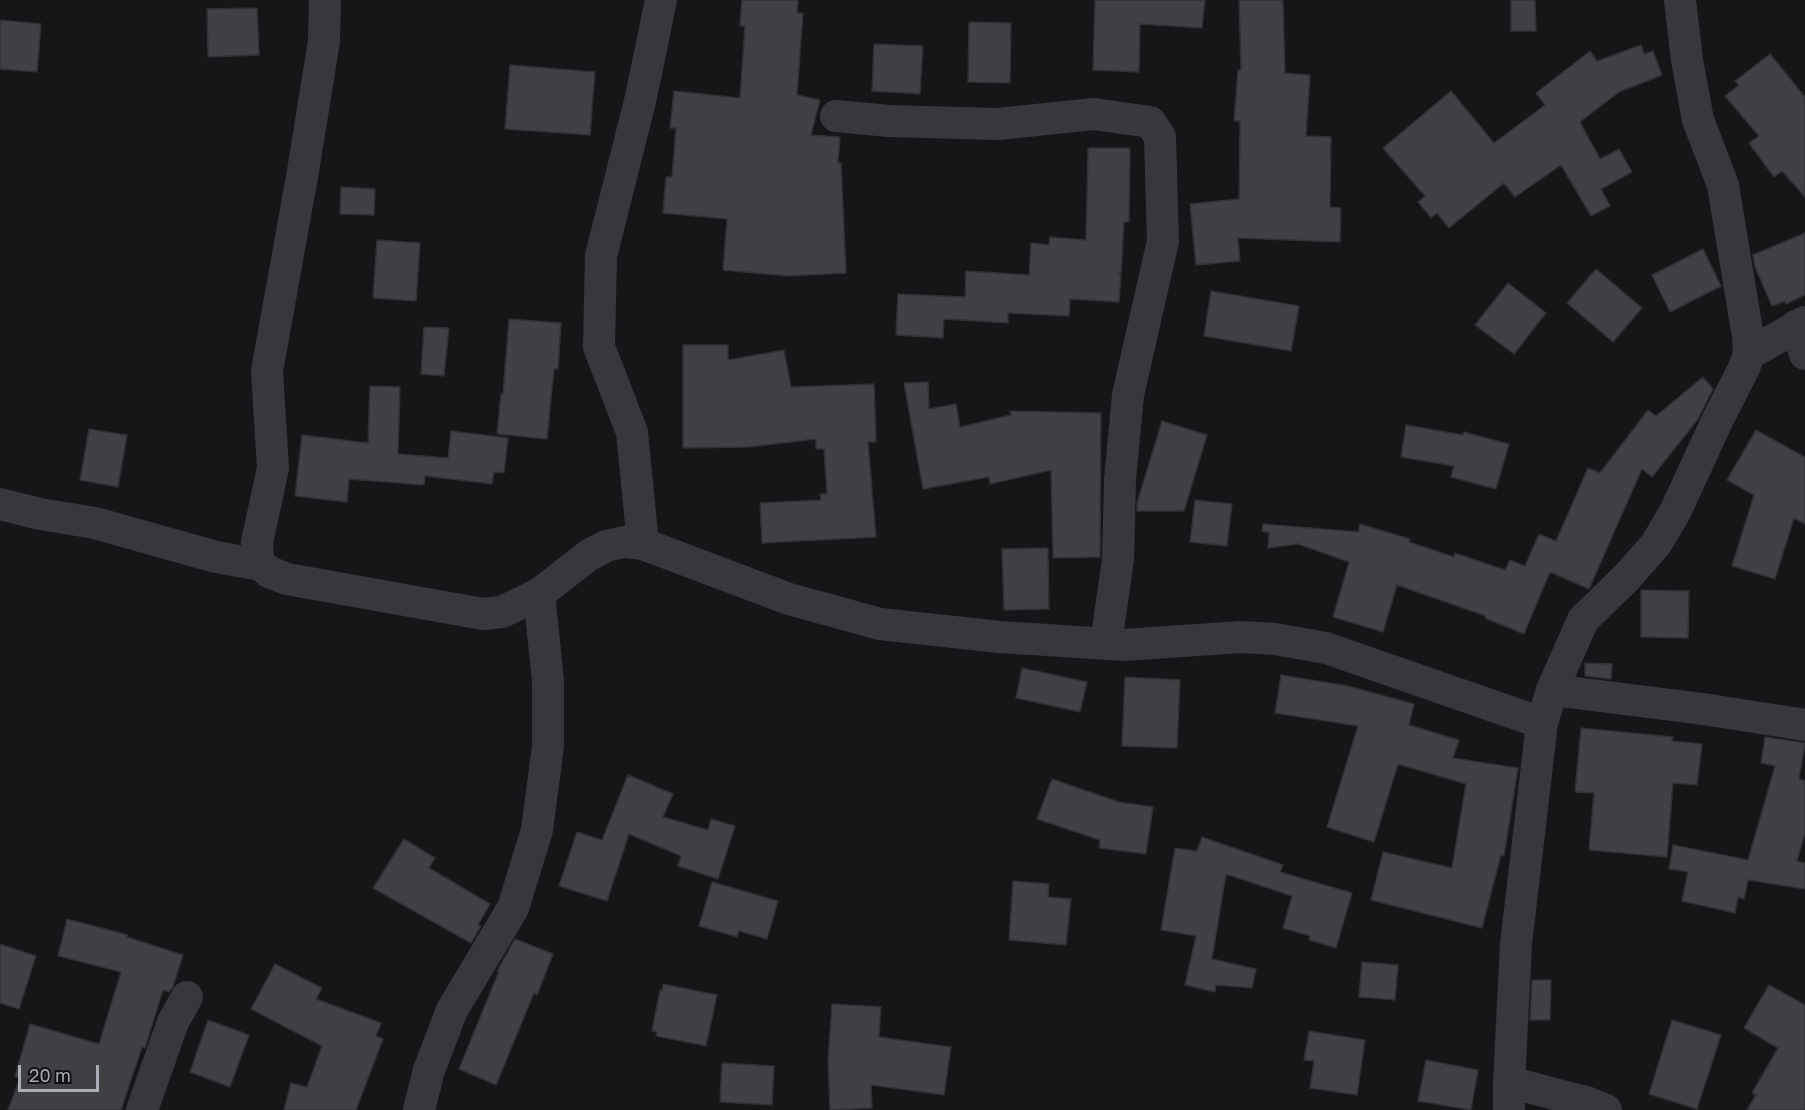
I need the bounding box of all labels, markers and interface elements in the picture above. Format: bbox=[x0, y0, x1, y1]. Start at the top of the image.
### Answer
scale bar bbox=[21, 1053, 102, 1091]
text: 20 m bbox=[29, 1064, 71, 1086]

